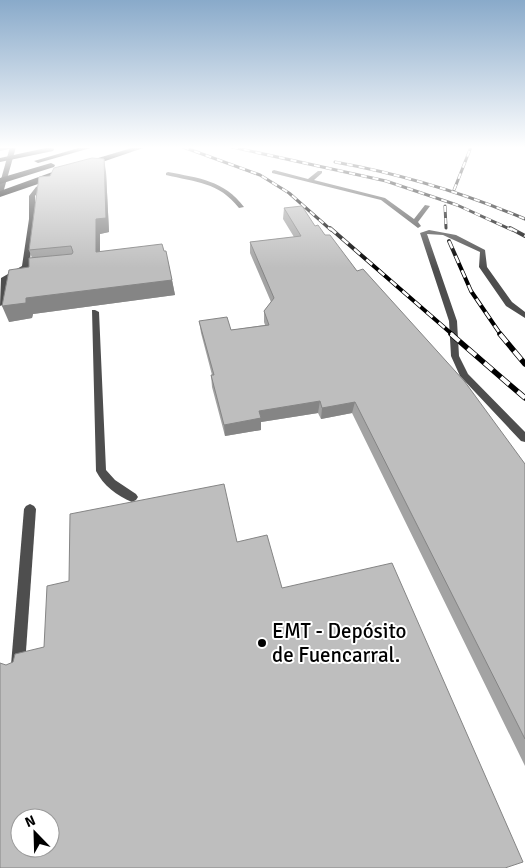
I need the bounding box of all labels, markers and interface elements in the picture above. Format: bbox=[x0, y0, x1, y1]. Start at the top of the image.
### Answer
place label: EMT - Depósito de Fuencarral. bbox=[272, 618, 407, 668]
marker: EMT - Depósito de Fuencarral. bbox=[256, 637, 268, 649]
north arrow bbox=[10, 808, 60, 858]
text: N bbox=[22, 812, 38, 831]

